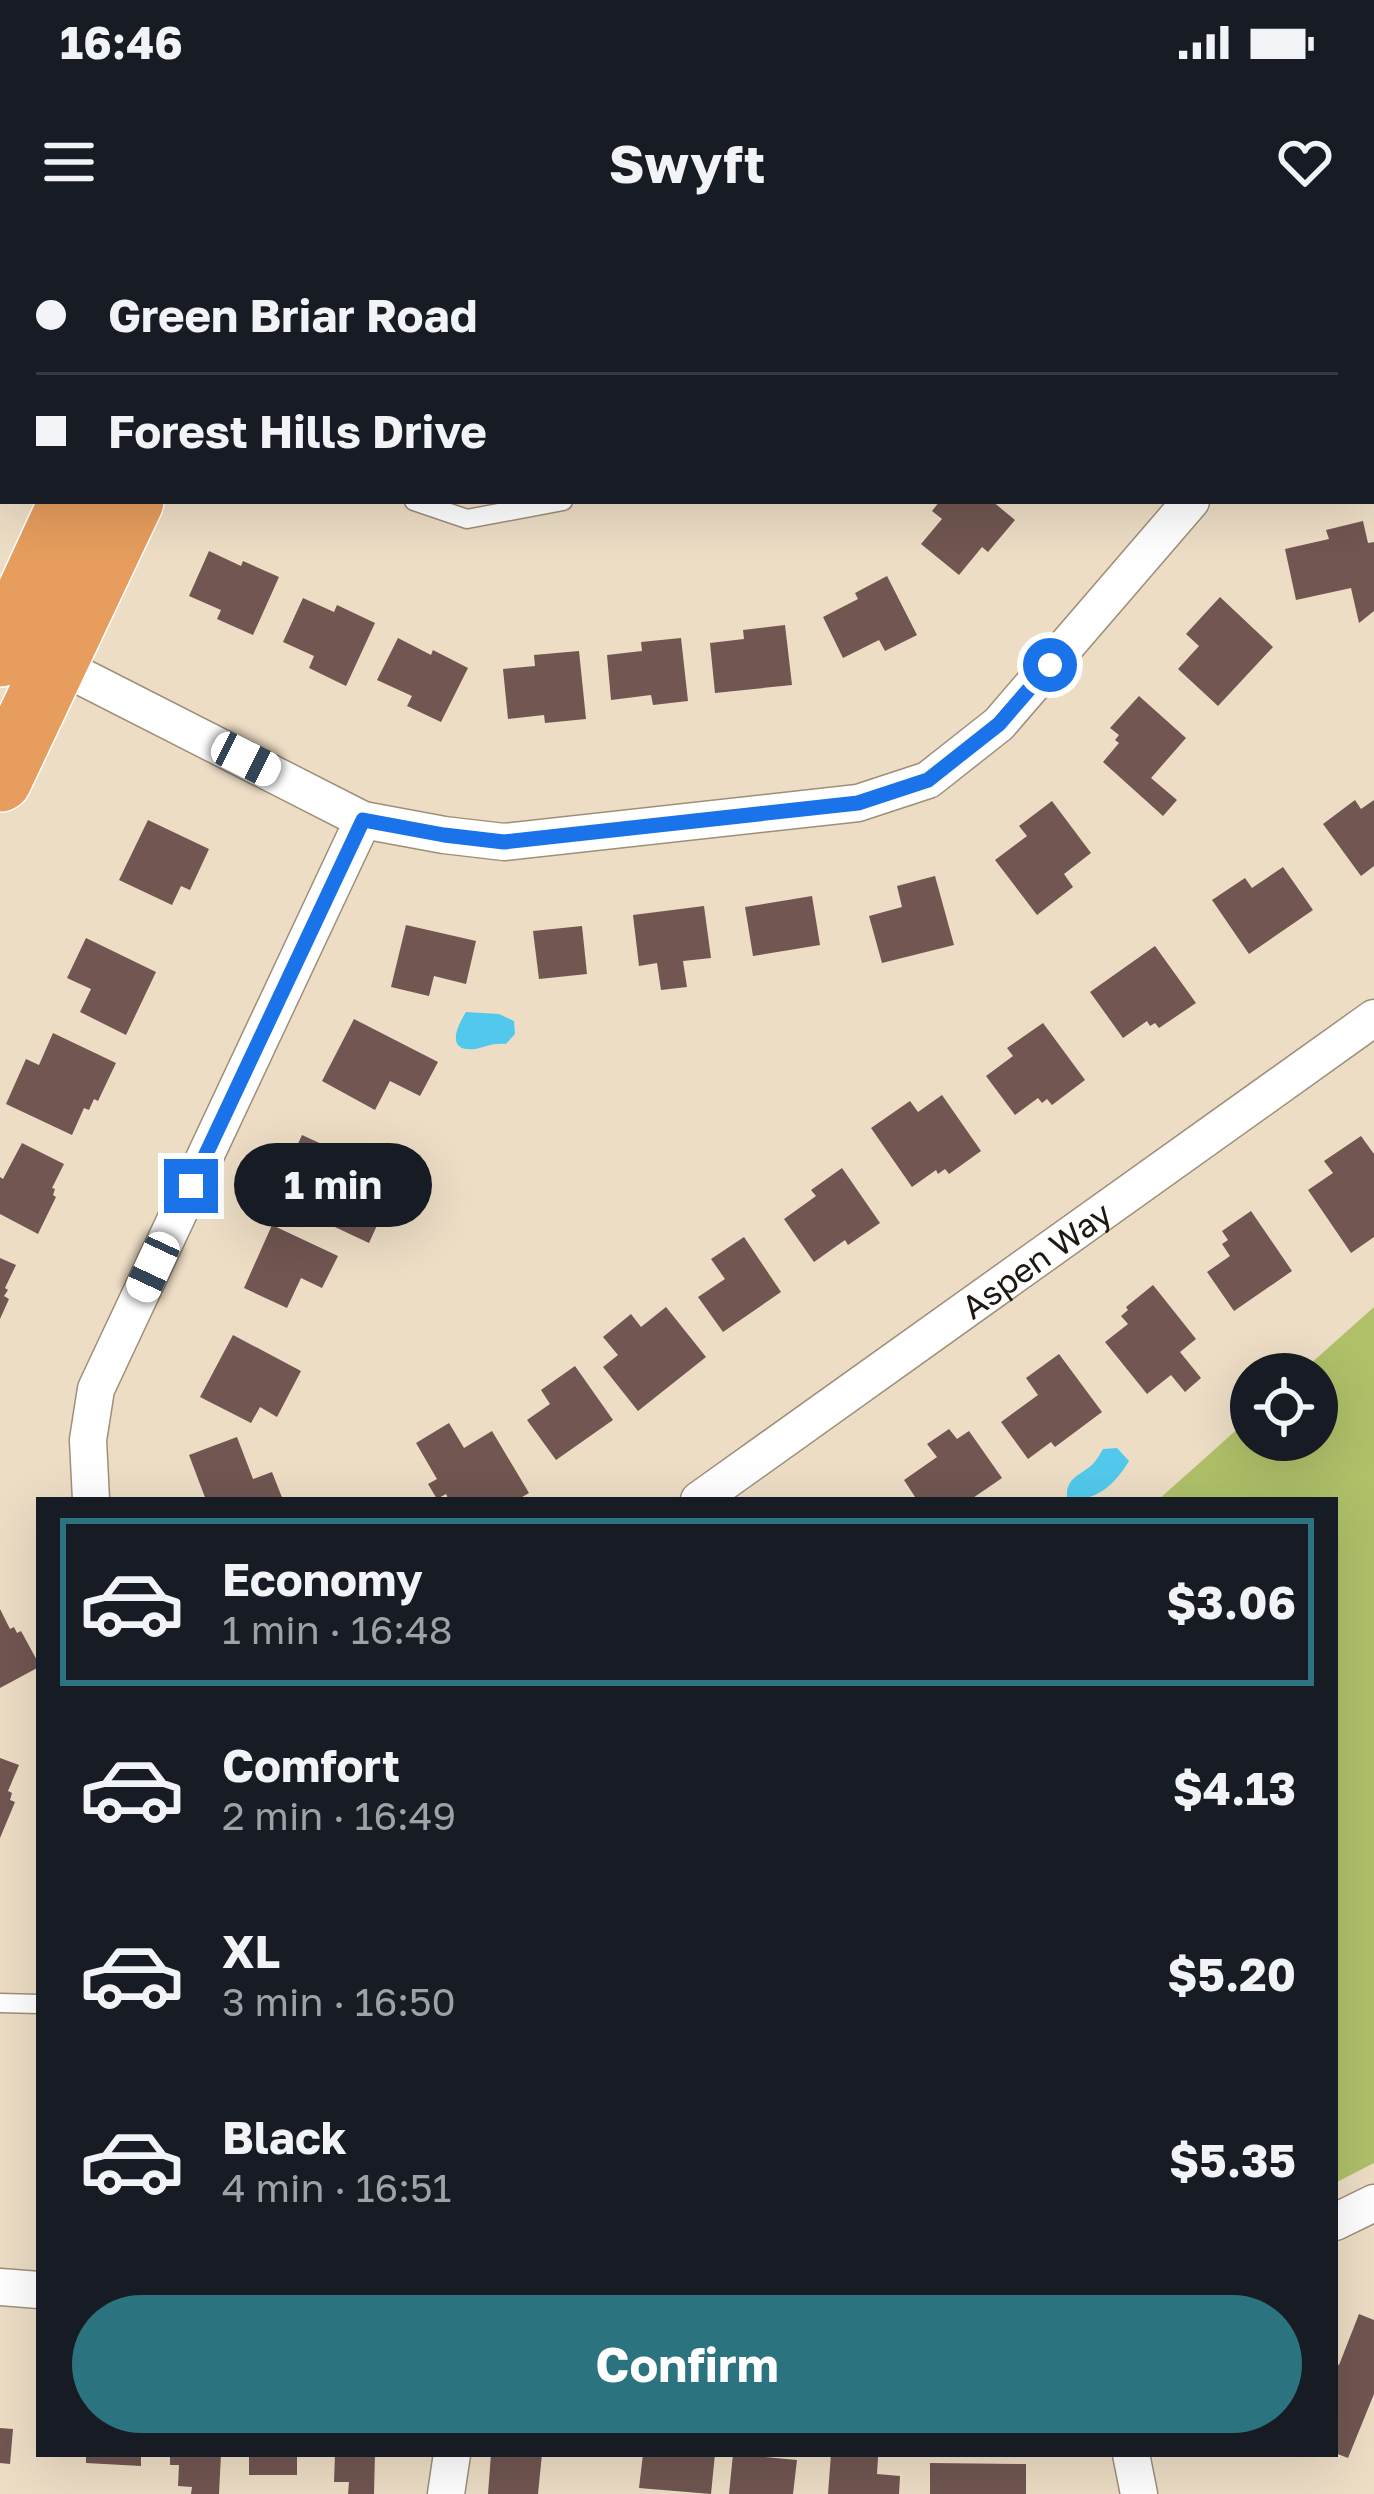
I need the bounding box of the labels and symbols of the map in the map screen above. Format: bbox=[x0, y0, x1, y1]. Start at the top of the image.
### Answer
route start bbox=[1023, 638, 1077, 692]
car bbox=[206, 727, 286, 791]
callout: 1 min bbox=[233, 1144, 431, 1228]
route end bbox=[164, 1159, 218, 1213]
street label: Aspen Way bbox=[954, 1193, 1118, 1326]
car bbox=[121, 1227, 185, 1307]

